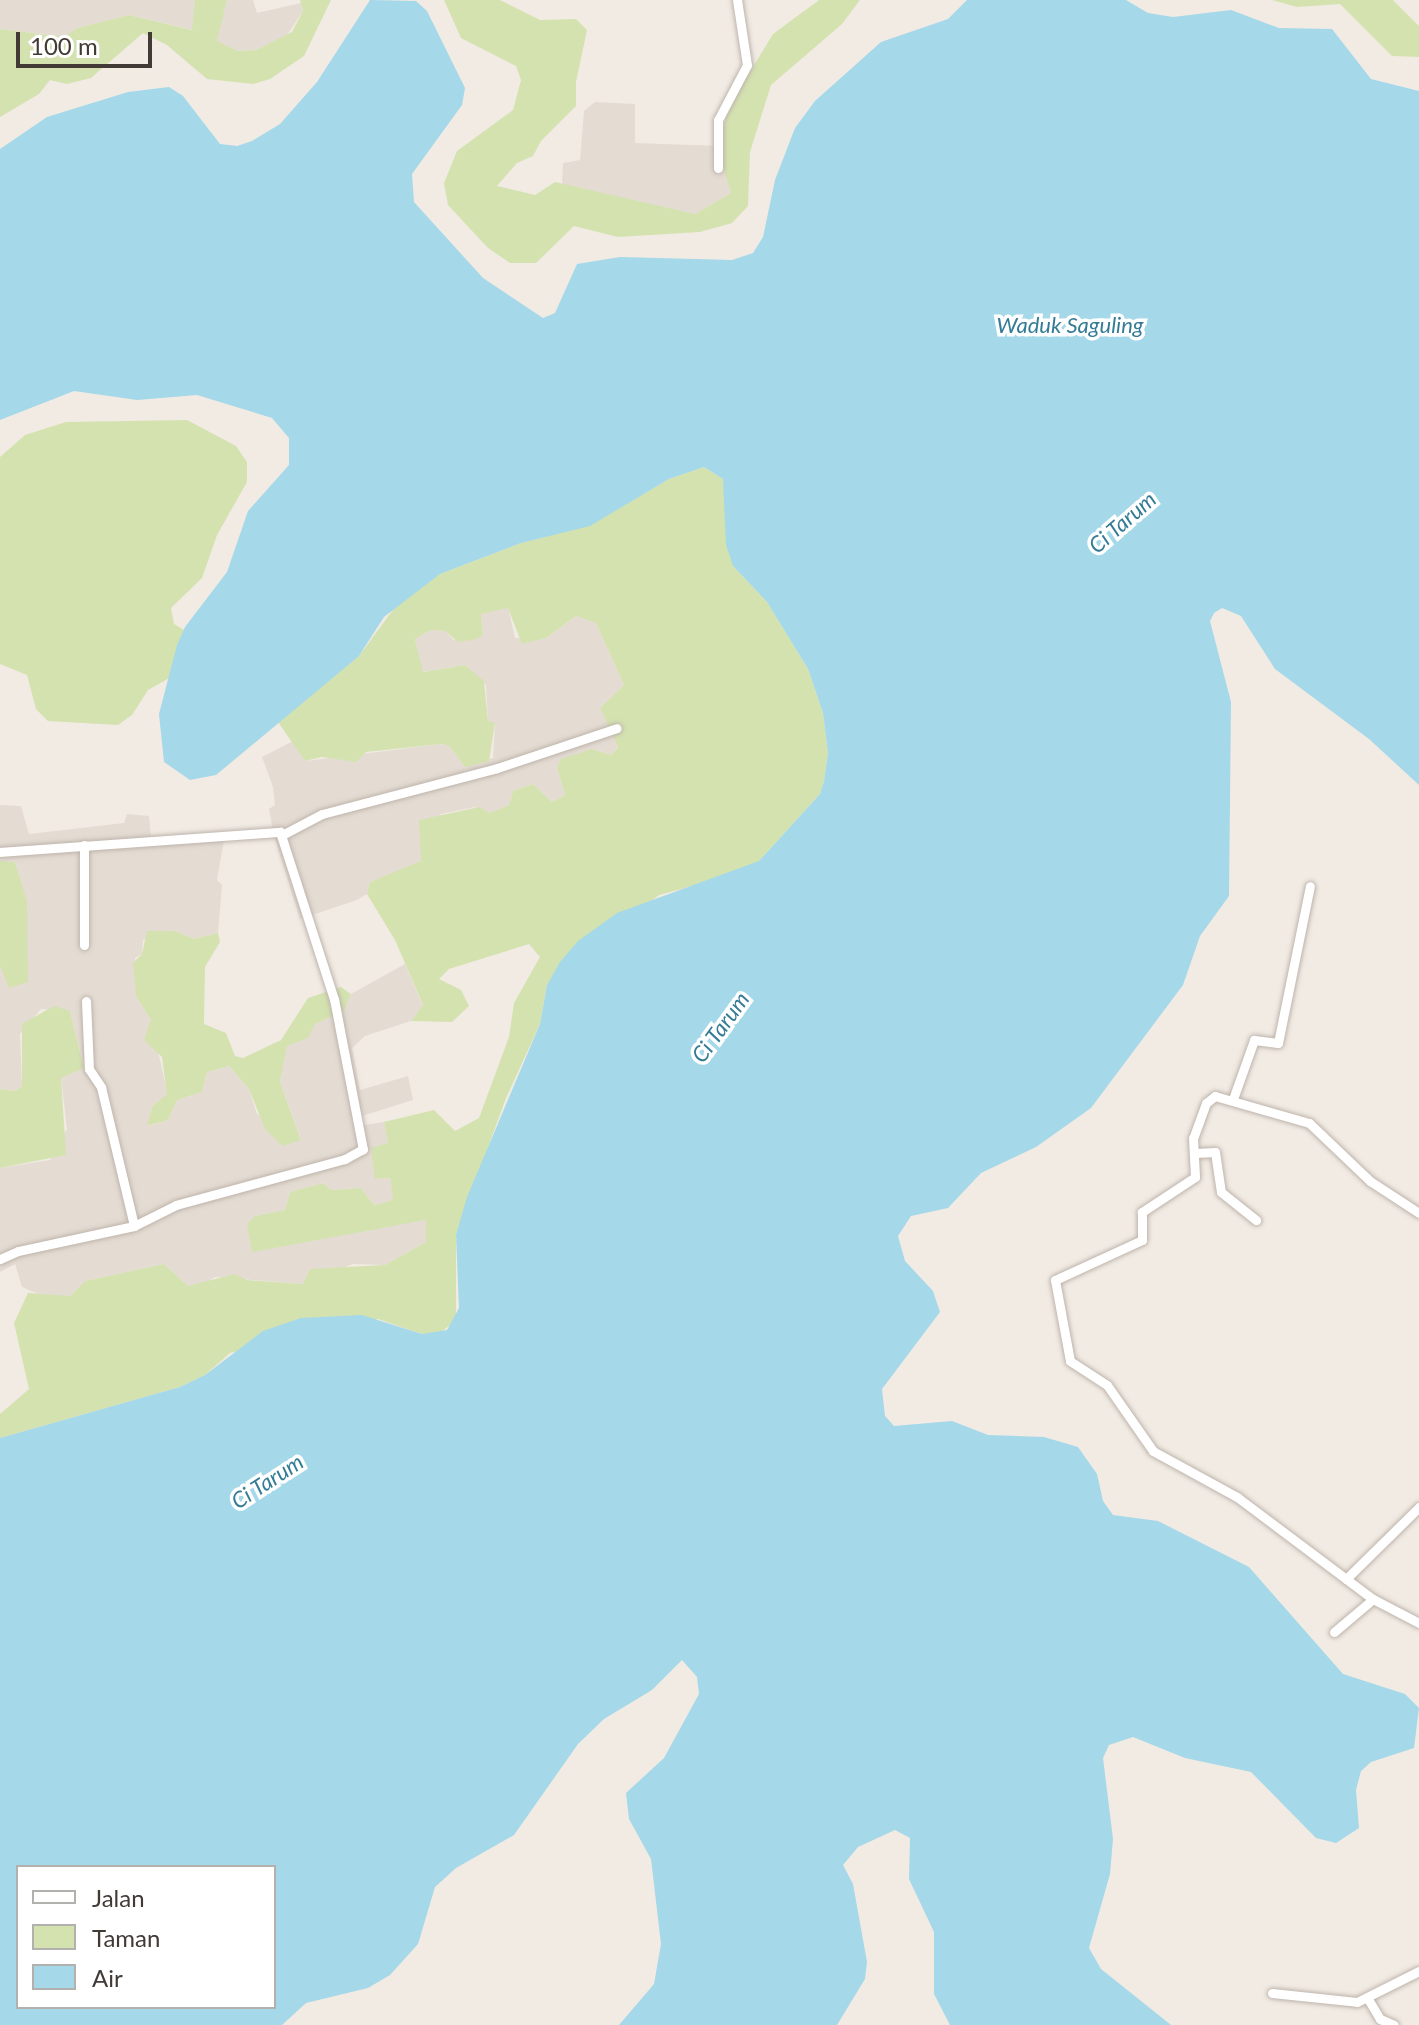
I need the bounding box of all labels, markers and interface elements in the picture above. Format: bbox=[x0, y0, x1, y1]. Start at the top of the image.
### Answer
scale bar bbox=[20, 16, 156, 66]
text: 100 m bbox=[30, 31, 98, 60]
water label: Waduk Saguling bbox=[997, 312, 1143, 338]
water label: Ci Tarum bbox=[1083, 485, 1161, 559]
water label: Ci Tarum bbox=[685, 986, 755, 1068]
water label: Ci Tarum bbox=[226, 1448, 308, 1514]
legend bbox=[16, 1865, 276, 2009]
text: Jalan bbox=[92, 1883, 145, 1912]
text: Taman bbox=[92, 1923, 160, 1952]
text: Air bbox=[92, 1963, 123, 1992]

